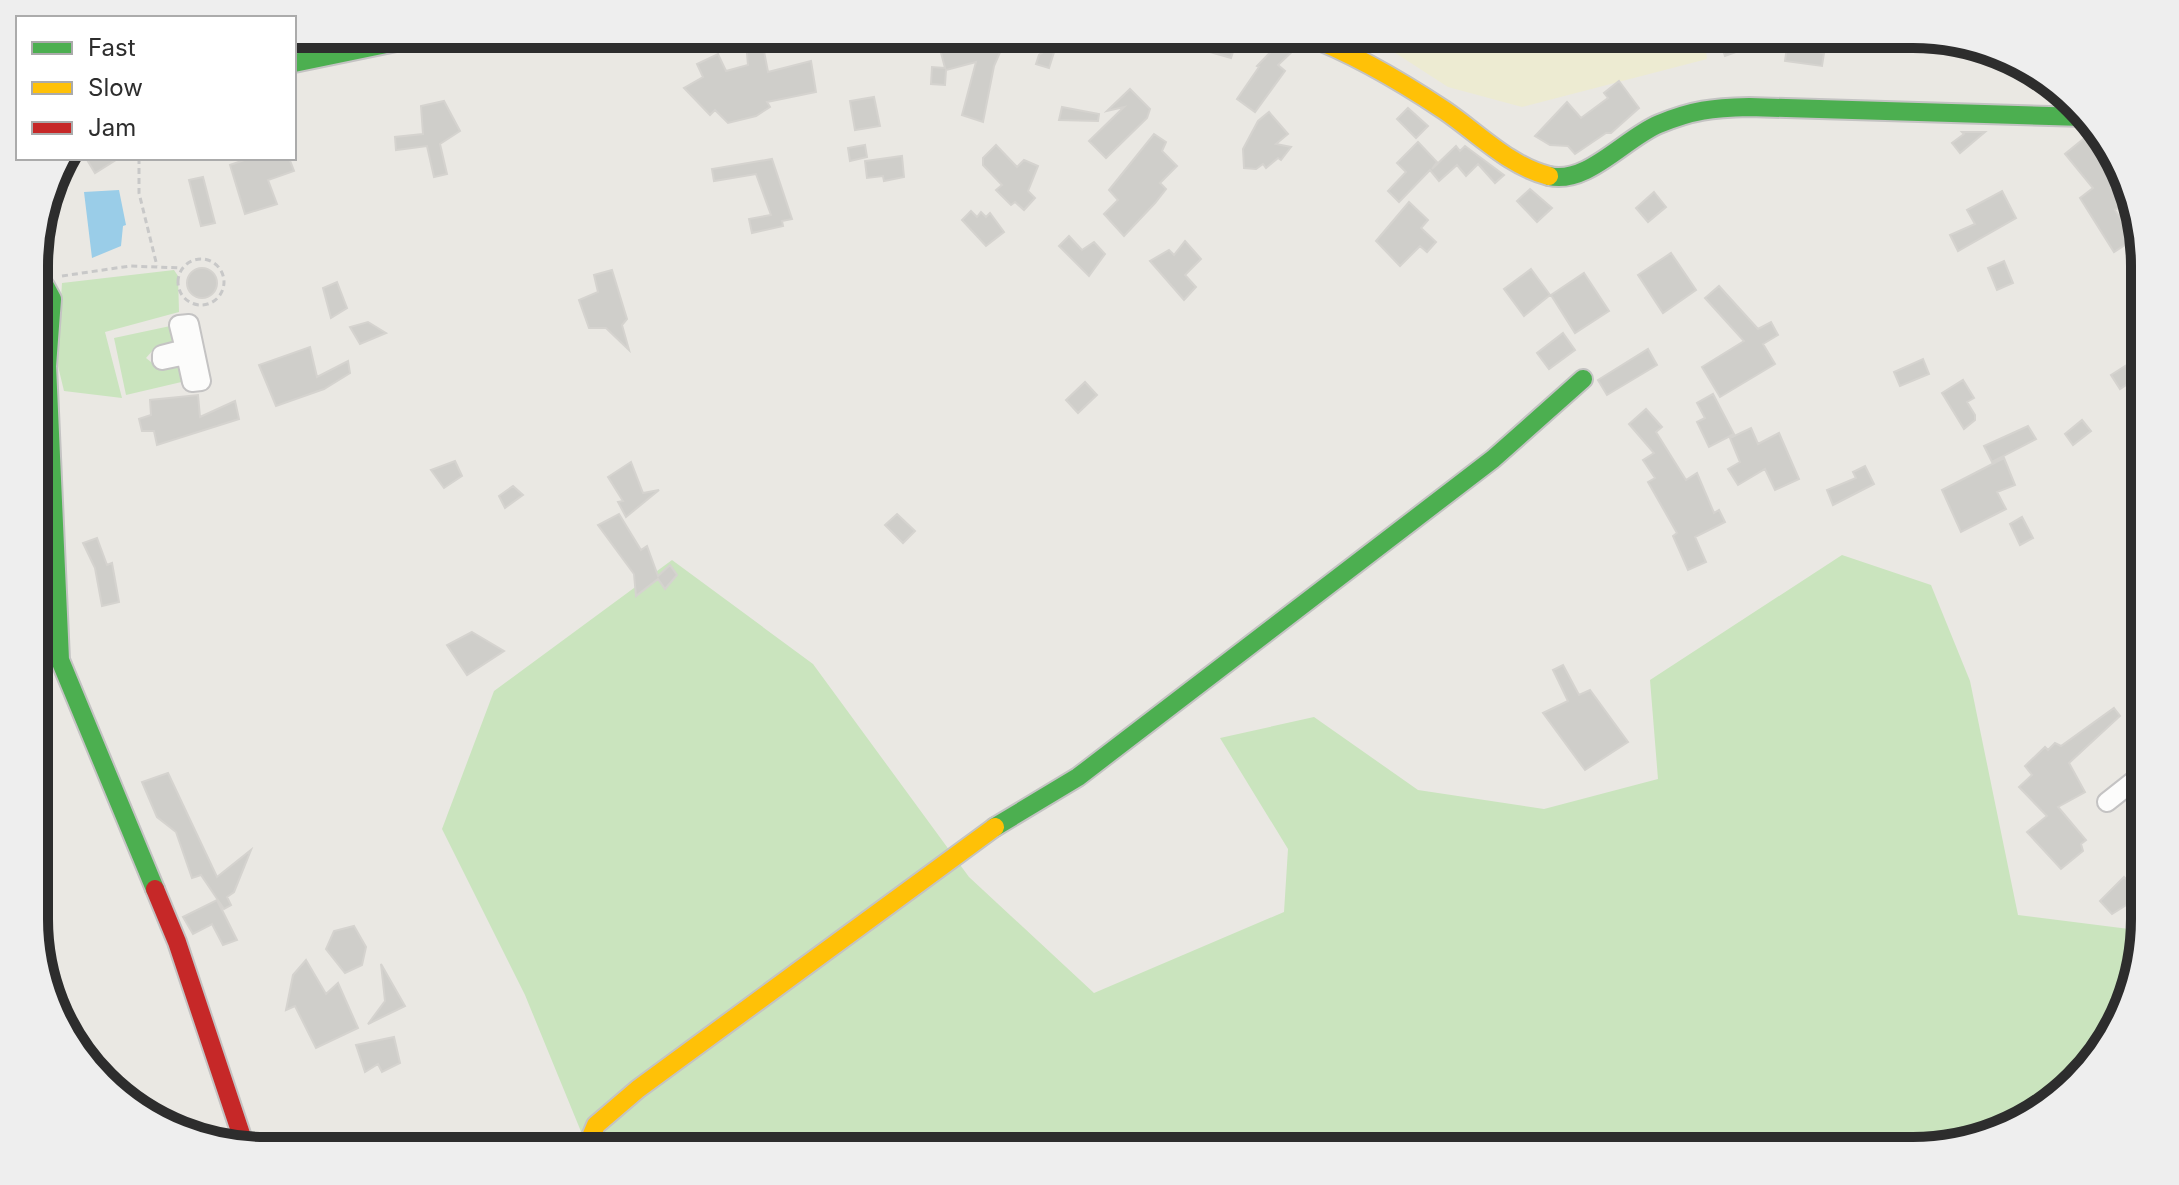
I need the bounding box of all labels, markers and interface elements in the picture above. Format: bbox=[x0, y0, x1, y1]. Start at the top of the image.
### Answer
legend bbox=[16, 16, 296, 160]
text: Fast bbox=[88, 33, 136, 62]
text: Slow bbox=[88, 73, 143, 102]
text: Jam bbox=[88, 113, 136, 142]

